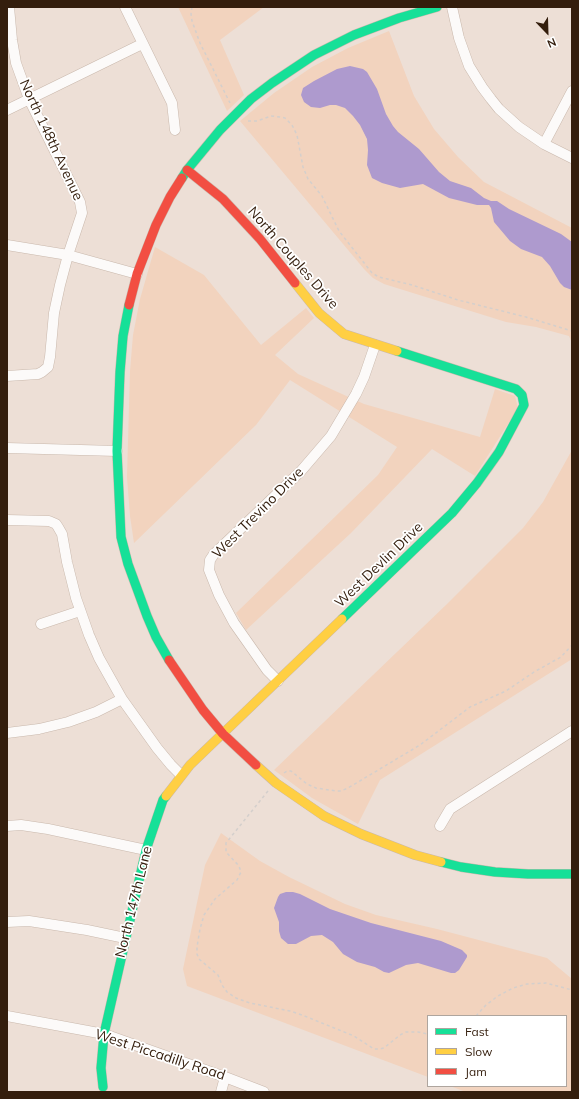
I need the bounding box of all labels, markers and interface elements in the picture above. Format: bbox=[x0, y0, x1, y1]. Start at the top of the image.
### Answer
north arrow bbox=[527, 12, 567, 52]
text: N bbox=[545, 35, 558, 51]
street label: North 148th Avenue bbox=[16, 77, 86, 203]
street label: North Couples Drive bbox=[244, 204, 342, 312]
street label: West Trevino Drive bbox=[209, 464, 307, 562]
street label: West Devlin Drive bbox=[332, 519, 426, 611]
street label: North 147th Lane bbox=[112, 844, 156, 960]
legend bbox=[427, 1015, 567, 1087]
text: Fast bbox=[465, 1024, 489, 1039]
street label: West Piccadilly Road bbox=[93, 1026, 227, 1084]
text: Slow bbox=[465, 1044, 493, 1059]
text: Jam bbox=[465, 1064, 487, 1079]

